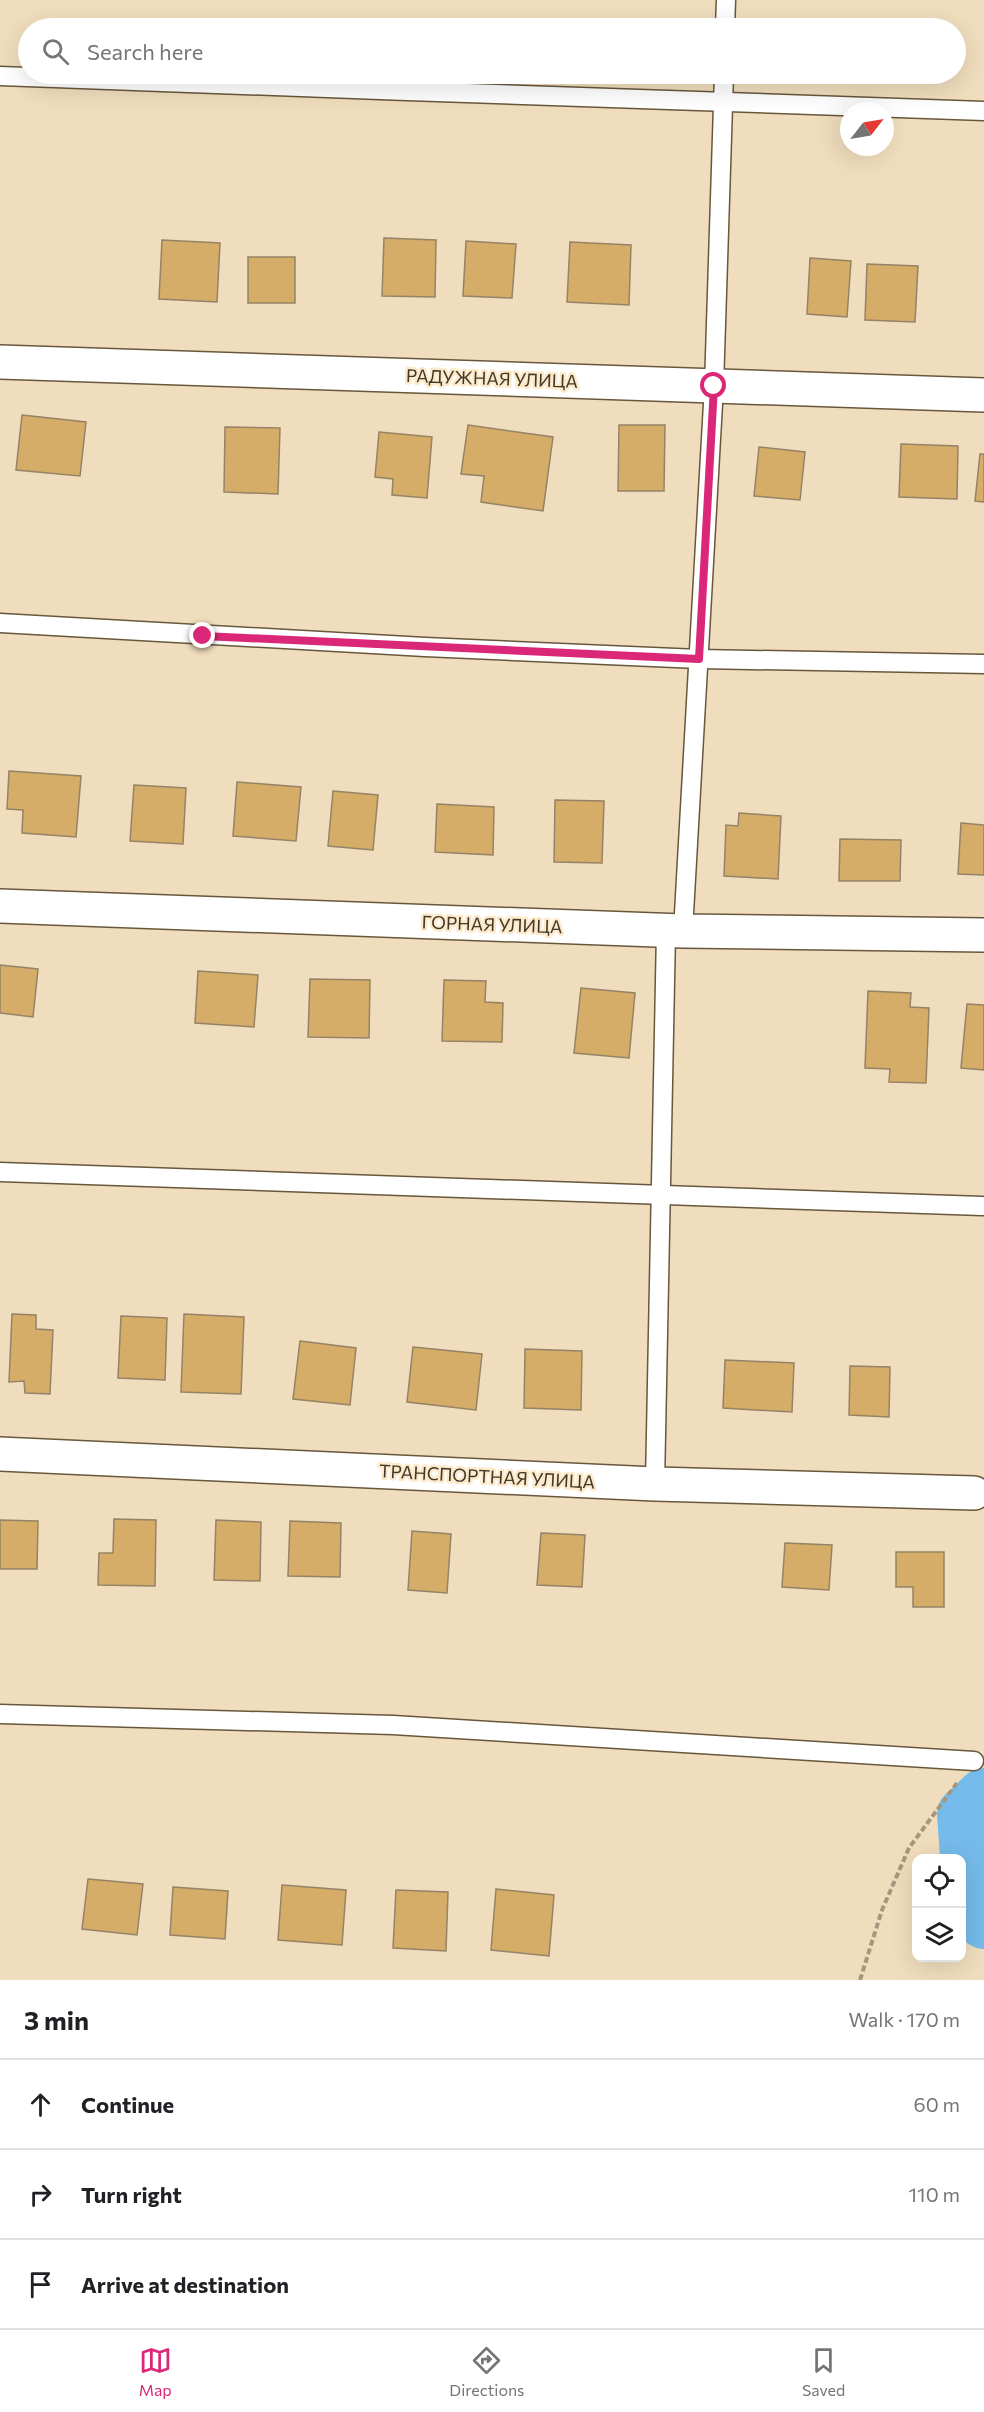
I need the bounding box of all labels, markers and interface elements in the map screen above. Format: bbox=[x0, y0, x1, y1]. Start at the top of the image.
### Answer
search box bbox=[18, 18, 966, 84]
icon: search bbox=[39, 35, 72, 68]
text: Search here bbox=[87, 38, 203, 65]
north arrow bbox=[840, 102, 894, 156]
street label: РАДУЖНАЯ УЛИЦА bbox=[406, 364, 578, 392]
route start bbox=[700, 372, 726, 398]
route end bbox=[189, 622, 215, 648]
street label: ГОРНАЯ УЛИЦА bbox=[421, 911, 563, 937]
street label: ТРАНСПОРТНАЯ УЛИЦА bbox=[378, 1459, 596, 1493]
map controls bbox=[912, 1854, 966, 1962]
button: locate bbox=[912, 1854, 966, 1908]
button: layers bbox=[912, 1908, 966, 1962]
text: 3 min bbox=[24, 2004, 89, 2035]
text: Walk · 170 m bbox=[849, 2007, 960, 2031]
icon: ahead bbox=[24, 2088, 57, 2121]
text: Continue bbox=[81, 2091, 174, 2118]
text: 60 m bbox=[914, 2092, 960, 2116]
icon: right bbox=[24, 2178, 57, 2211]
text: Turn right bbox=[81, 2181, 182, 2208]
text: 110 m bbox=[909, 2182, 960, 2206]
icon: arrive bbox=[24, 2268, 57, 2301]
text: Arrive at destination bbox=[81, 2271, 289, 2298]
tab: Map bbox=[139, 2344, 172, 2399]
tab: Directions bbox=[449, 2344, 524, 2399]
tab: Saved bbox=[802, 2344, 845, 2399]

